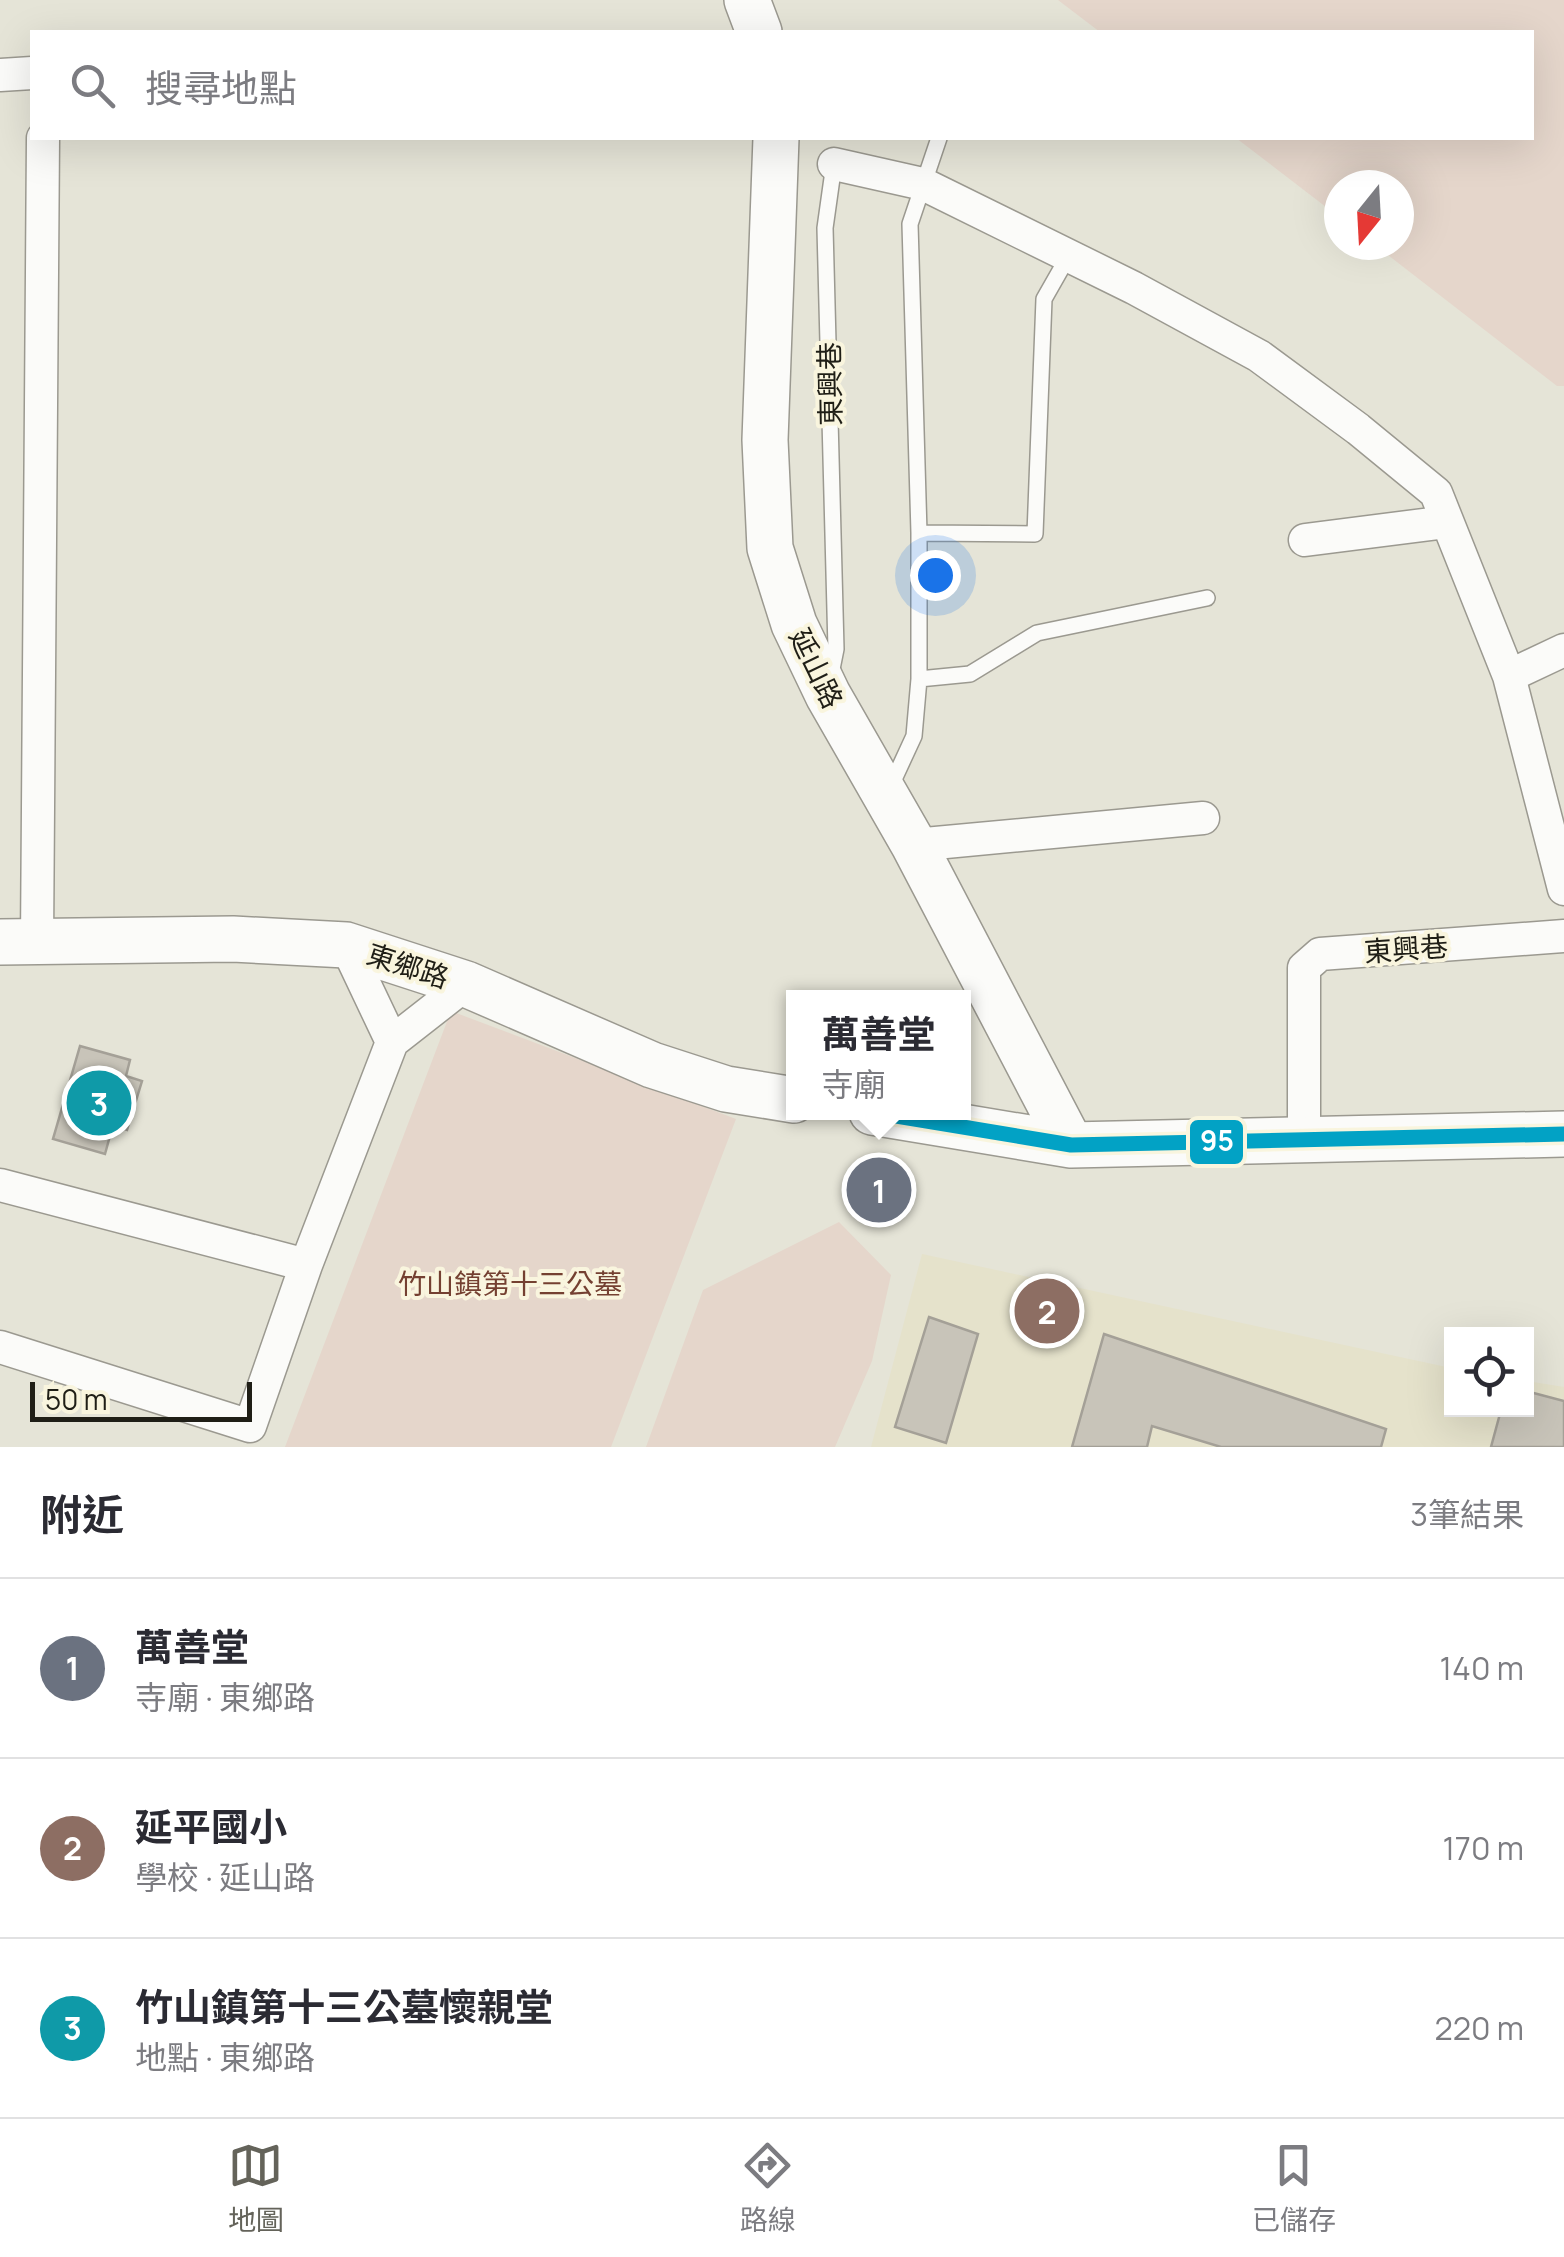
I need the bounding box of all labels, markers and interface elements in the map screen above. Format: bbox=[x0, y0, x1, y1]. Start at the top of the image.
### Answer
search box bbox=[30, 30, 1534, 140]
icon: search bbox=[65, 58, 120, 113]
text: 搜尋地點 bbox=[145, 61, 297, 113]
north arrow bbox=[1324, 170, 1414, 260]
street label: 東興巷 bbox=[809, 342, 849, 426]
your location bbox=[910, 550, 961, 601]
street label: 延山路 bbox=[782, 622, 852, 714]
street label: 東興巷 bbox=[1363, 926, 1449, 970]
street label: 東鄉路 bbox=[362, 934, 454, 996]
popup bbox=[786, 990, 971, 1120]
text: 萬善堂 bbox=[821, 1007, 936, 1059]
text: 寺廟 bbox=[821, 1062, 886, 1106]
pin: 3 bbox=[66, 1066, 132, 1140]
line badge: 95 bbox=[1188, 1118, 1245, 1166]
text: 95 bbox=[1200, 1121, 1234, 1159]
pin: 1 bbox=[846, 1152, 912, 1228]
park label: 竹山鎮第十三公墓 bbox=[398, 1264, 622, 1302]
pin: 2 bbox=[1014, 1274, 1080, 1348]
map controls bbox=[1444, 1327, 1534, 1417]
button: locate bbox=[1444, 1327, 1534, 1417]
scale bar bbox=[30, 1377, 252, 1422]
text: 50 m bbox=[45, 1380, 108, 1418]
text: 附近 bbox=[40, 1485, 124, 1543]
text: 3筆結果 bbox=[1410, 1492, 1524, 1536]
text: 萬善堂 bbox=[135, 1620, 249, 1672]
text: 1 bbox=[65, 1646, 80, 1690]
text: 140 m bbox=[1440, 1646, 1524, 1690]
text: 寺廟 · 東鄉路 bbox=[135, 1675, 315, 1719]
text: 延平國小 bbox=[135, 1800, 287, 1852]
text: 2 bbox=[63, 1826, 82, 1870]
text: 170 m bbox=[1442, 1826, 1524, 1870]
text: 學校 · 延山路 bbox=[135, 1855, 315, 1899]
text: 竹山鎮第十三公墓懷親堂 bbox=[135, 1980, 553, 2032]
text: 3 bbox=[63, 2006, 82, 2050]
text: 220 m bbox=[1434, 2006, 1524, 2050]
text: 地點 · 東鄉路 bbox=[135, 2035, 315, 2079]
tab: 地圖 bbox=[228, 2138, 284, 2238]
tab: 路線 bbox=[740, 2138, 796, 2238]
tab: 已儲存 bbox=[1252, 2138, 1336, 2238]

